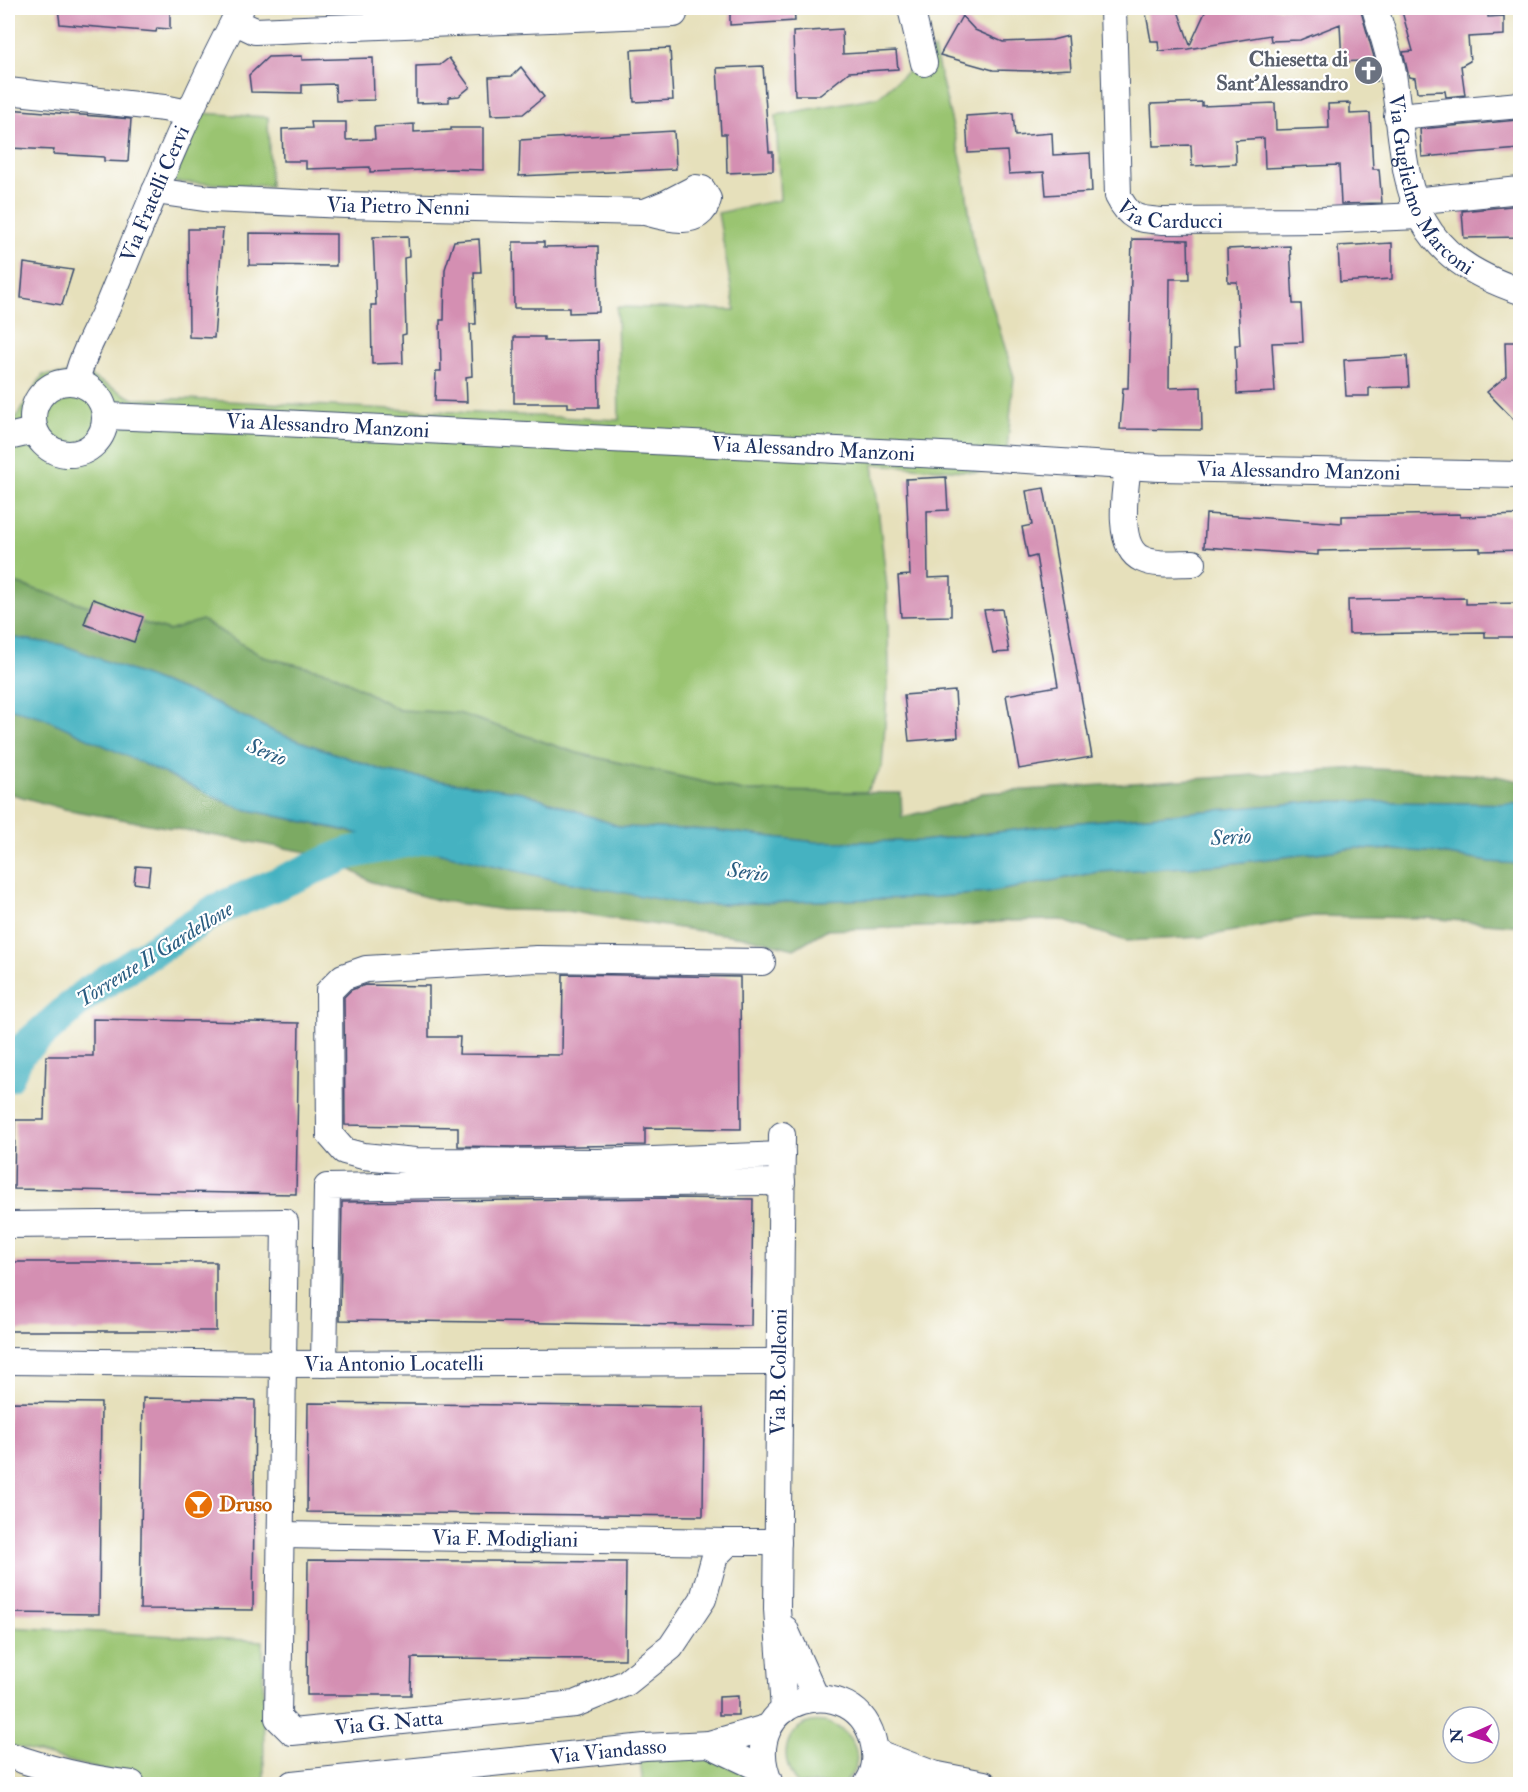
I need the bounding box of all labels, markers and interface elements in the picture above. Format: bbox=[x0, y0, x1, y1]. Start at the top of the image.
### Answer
place label: Chiesetta di Sant'Alessandro bbox=[1216, 46, 1348, 97]
church icon: Chiesetta di Sant'Alessandro bbox=[1353, 55, 1385, 87]
street label: Via Guglielmo Marconi bbox=[1382, 93, 1479, 281]
street label: Via Fratelli Cervi bbox=[114, 121, 196, 266]
street label: Via Pietro Nenni bbox=[326, 191, 471, 221]
street label: Via Carducci bbox=[1110, 194, 1223, 235]
street label: Via Alessandro Manzoni bbox=[226, 407, 431, 444]
street label: Via Alessandro Manzoni bbox=[711, 430, 916, 467]
street label: Via Alessandro Manzoni bbox=[1197, 455, 1401, 486]
water label: Serio bbox=[242, 731, 291, 773]
water label: Serio bbox=[1209, 822, 1253, 852]
water label: Serio bbox=[725, 855, 770, 888]
water label: Torrente Il Gardellone bbox=[72, 894, 239, 1013]
street label: Via B. Colleoni bbox=[764, 1308, 794, 1436]
street label: Via Antonio Locatelli bbox=[304, 1350, 484, 1377]
bar icon: Druso bbox=[182, 1488, 214, 1520]
place label: Druso bbox=[219, 1491, 272, 1518]
street label: Via F. Modigliani bbox=[432, 1524, 579, 1553]
street label: Via G. Natta bbox=[333, 1704, 444, 1741]
north arrow bbox=[1441, 1705, 1501, 1765]
text: N bbox=[1447, 1727, 1467, 1744]
street label: Via Viandasso bbox=[549, 1733, 667, 1770]

